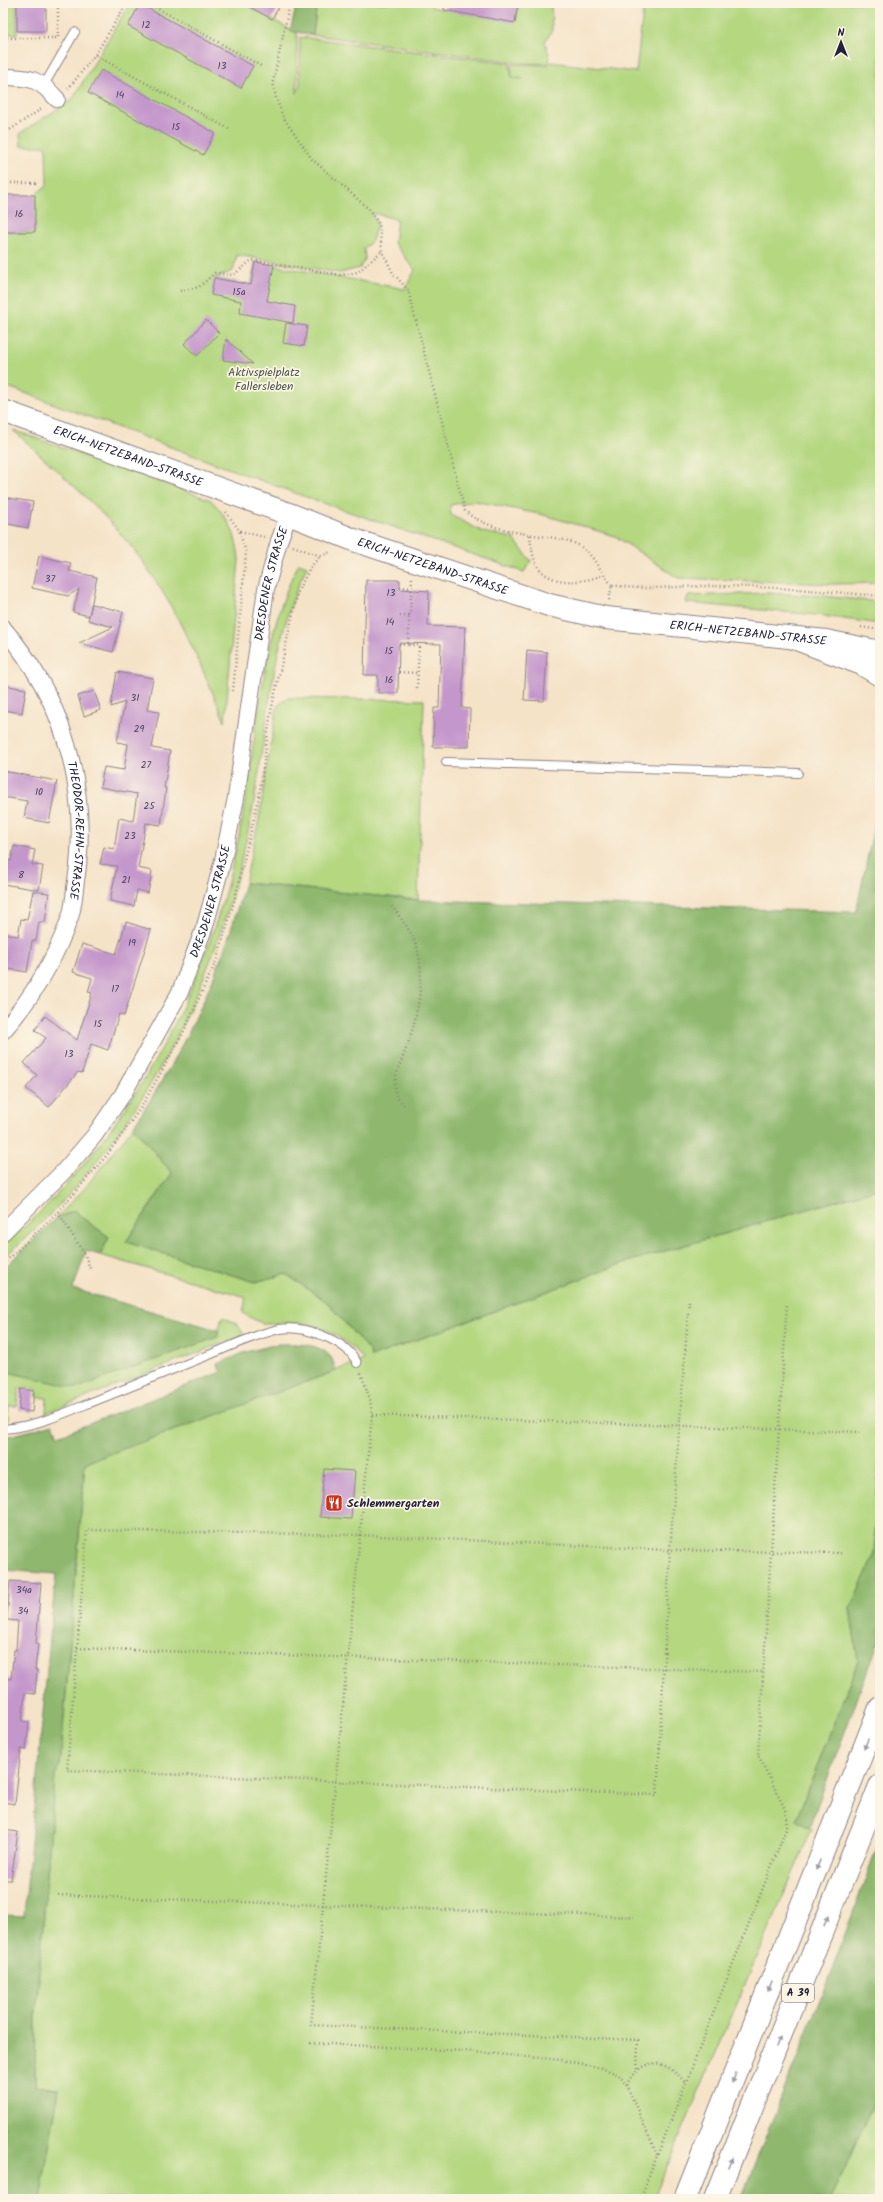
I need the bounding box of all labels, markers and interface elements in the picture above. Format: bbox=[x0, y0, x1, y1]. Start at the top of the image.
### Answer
house number: 12 bbox=[142, 17, 151, 33]
north arrow bbox=[821, 22, 861, 62]
text: N bbox=[838, 24, 845, 42]
house number: 13 bbox=[218, 58, 227, 74]
house number: 14 bbox=[116, 87, 125, 103]
house number: 15 bbox=[172, 119, 181, 135]
house number: 16 bbox=[15, 206, 23, 222]
house number: 15a bbox=[232, 284, 246, 300]
park label: Aktivspielplatz Fallersleben bbox=[228, 363, 300, 396]
street label: ERICH-NETZEBAND-STRASSE bbox=[51, 420, 207, 492]
street label: DRESDENER STRASSE bbox=[249, 523, 293, 642]
street label: ERICH-NETZEBAND-STRASSE bbox=[355, 532, 512, 601]
house number: 37 bbox=[45, 571, 56, 587]
house number: 13 bbox=[387, 585, 396, 601]
house number: 14 bbox=[386, 614, 395, 630]
street label: ERICH-NETZEBAND-STRASSE bbox=[669, 615, 829, 651]
house number: 15 bbox=[385, 643, 394, 659]
house number: 16 bbox=[385, 672, 393, 688]
house number: 31 bbox=[131, 690, 139, 706]
house number: 29 bbox=[134, 721, 144, 737]
house number: 27 bbox=[141, 757, 152, 773]
street label: THEODOR-REHN-STRASSE bbox=[62, 759, 89, 902]
house number: 10 bbox=[35, 784, 43, 800]
house number: 25 bbox=[143, 798, 155, 814]
house number: 23 bbox=[124, 828, 136, 844]
street label: DRESDENER STRASSE bbox=[184, 842, 236, 960]
house number: 8 bbox=[18, 867, 25, 883]
house number: 21 bbox=[122, 872, 130, 888]
house number: 19 bbox=[128, 935, 136, 951]
house number: 17 bbox=[111, 981, 119, 997]
house number: 15 bbox=[94, 1016, 103, 1032]
house number: 13 bbox=[65, 1046, 74, 1062]
restaurant icon: Schlemmergarten bbox=[324, 1493, 344, 1513]
place label: Schlemmergarten bbox=[347, 1494, 440, 1513]
house number: 34a bbox=[16, 1582, 32, 1598]
house number: 34 bbox=[17, 1603, 29, 1619]
one-way arrow bbox=[862, 1738, 868, 1750]
one-way arrow bbox=[815, 1859, 821, 1870]
one-way arrow bbox=[824, 1915, 830, 1927]
one-way arrow bbox=[767, 1980, 773, 1992]
road number: A 39 bbox=[782, 1984, 814, 2002]
one-way arrow bbox=[776, 2036, 782, 2048]
one-way arrow bbox=[730, 2072, 736, 2084]
one-way arrow bbox=[727, 2156, 733, 2168]

